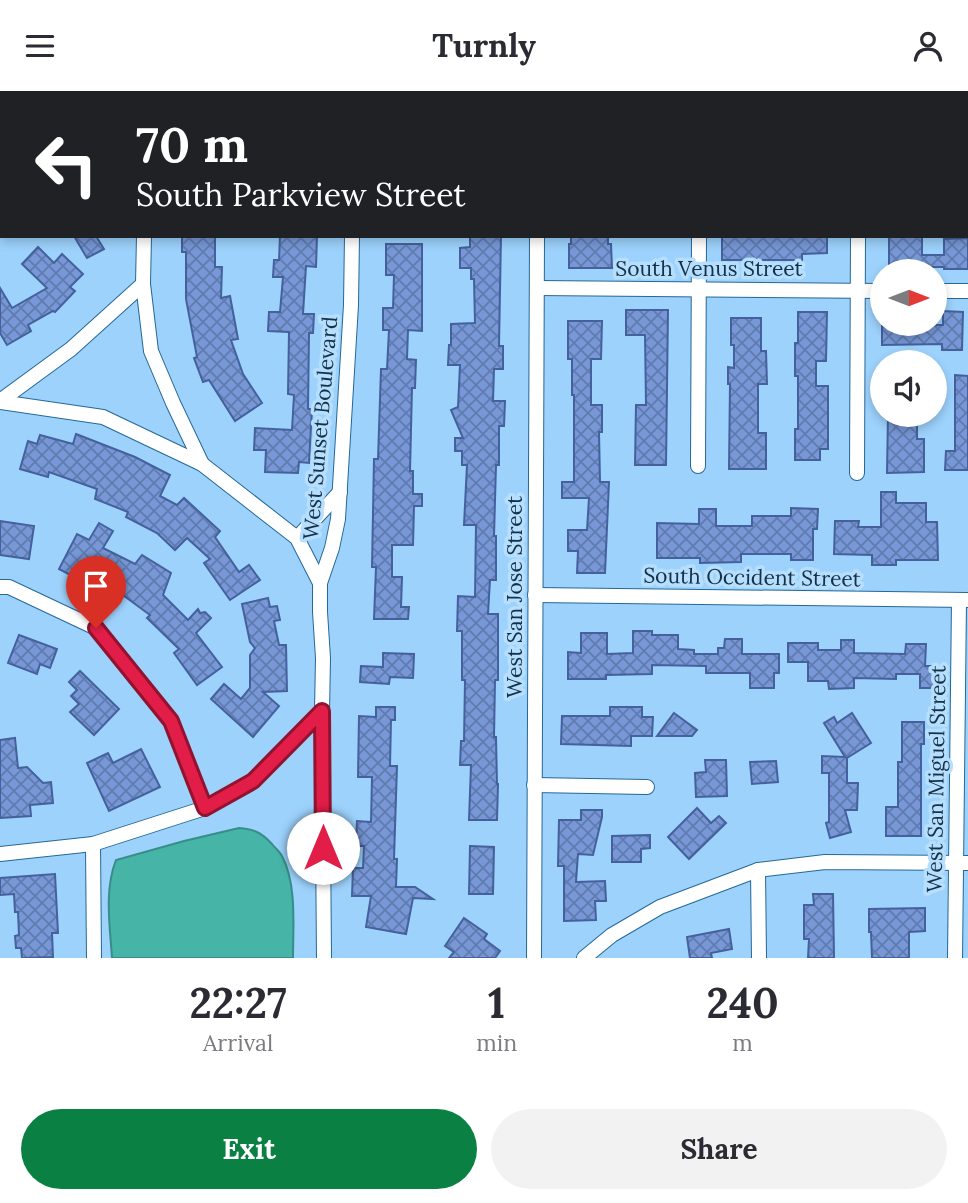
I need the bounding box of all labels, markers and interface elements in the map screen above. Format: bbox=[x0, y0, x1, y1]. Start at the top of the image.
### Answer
text: Turnly bbox=[432, 25, 536, 66]
icon: menu bbox=[21, 27, 59, 65]
icon: person bbox=[909, 27, 947, 65]
text: 70 m bbox=[136, 113, 248, 175]
icon: left bbox=[21, 119, 112, 210]
text: South Parkview Street bbox=[136, 174, 466, 215]
street label: South Venus Street bbox=[615, 255, 804, 282]
north arrow bbox=[870, 259, 947, 336]
map controls bbox=[870, 259, 947, 427]
street label: West Sunset Boulevard bbox=[297, 315, 343, 541]
button: sound bbox=[870, 350, 947, 427]
street label: West San Jose Street bbox=[501, 495, 528, 698]
pin bbox=[66, 556, 126, 628]
street label: South Occident Street bbox=[643, 562, 862, 592]
icon: arrive bbox=[77, 567, 115, 605]
street label: West San Miguel Street bbox=[921, 664, 951, 893]
position arrow bbox=[286, 811, 360, 885]
text: 22:27 bbox=[189, 976, 287, 1030]
text: 1 bbox=[488, 976, 505, 1030]
text: 240 bbox=[707, 976, 779, 1030]
text: Arrival bbox=[203, 1028, 273, 1057]
text: min bbox=[476, 1028, 517, 1057]
text: m bbox=[732, 1028, 753, 1057]
button: Exit bbox=[21, 1109, 477, 1189]
button: Share bbox=[491, 1109, 947, 1189]

